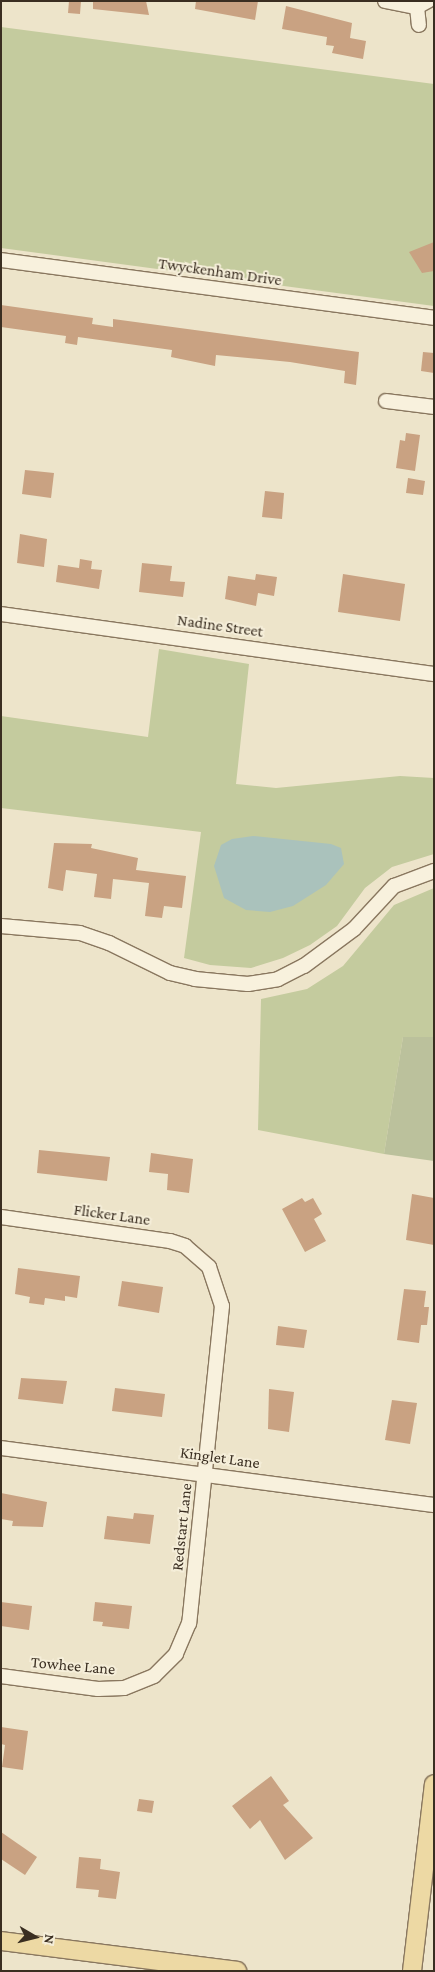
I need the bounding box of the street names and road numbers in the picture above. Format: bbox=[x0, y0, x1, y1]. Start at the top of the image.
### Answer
street label: Twyckenham Drive bbox=[157, 254, 283, 290]
street label: Nadine Street bbox=[176, 610, 264, 642]
street label: Flicker Lane bbox=[72, 1200, 152, 1230]
street label: Kinglet Lane bbox=[179, 1443, 261, 1473]
street label: Redstart Lane bbox=[168, 1482, 196, 1572]
street label: Towhee Lane bbox=[30, 1653, 116, 1679]

